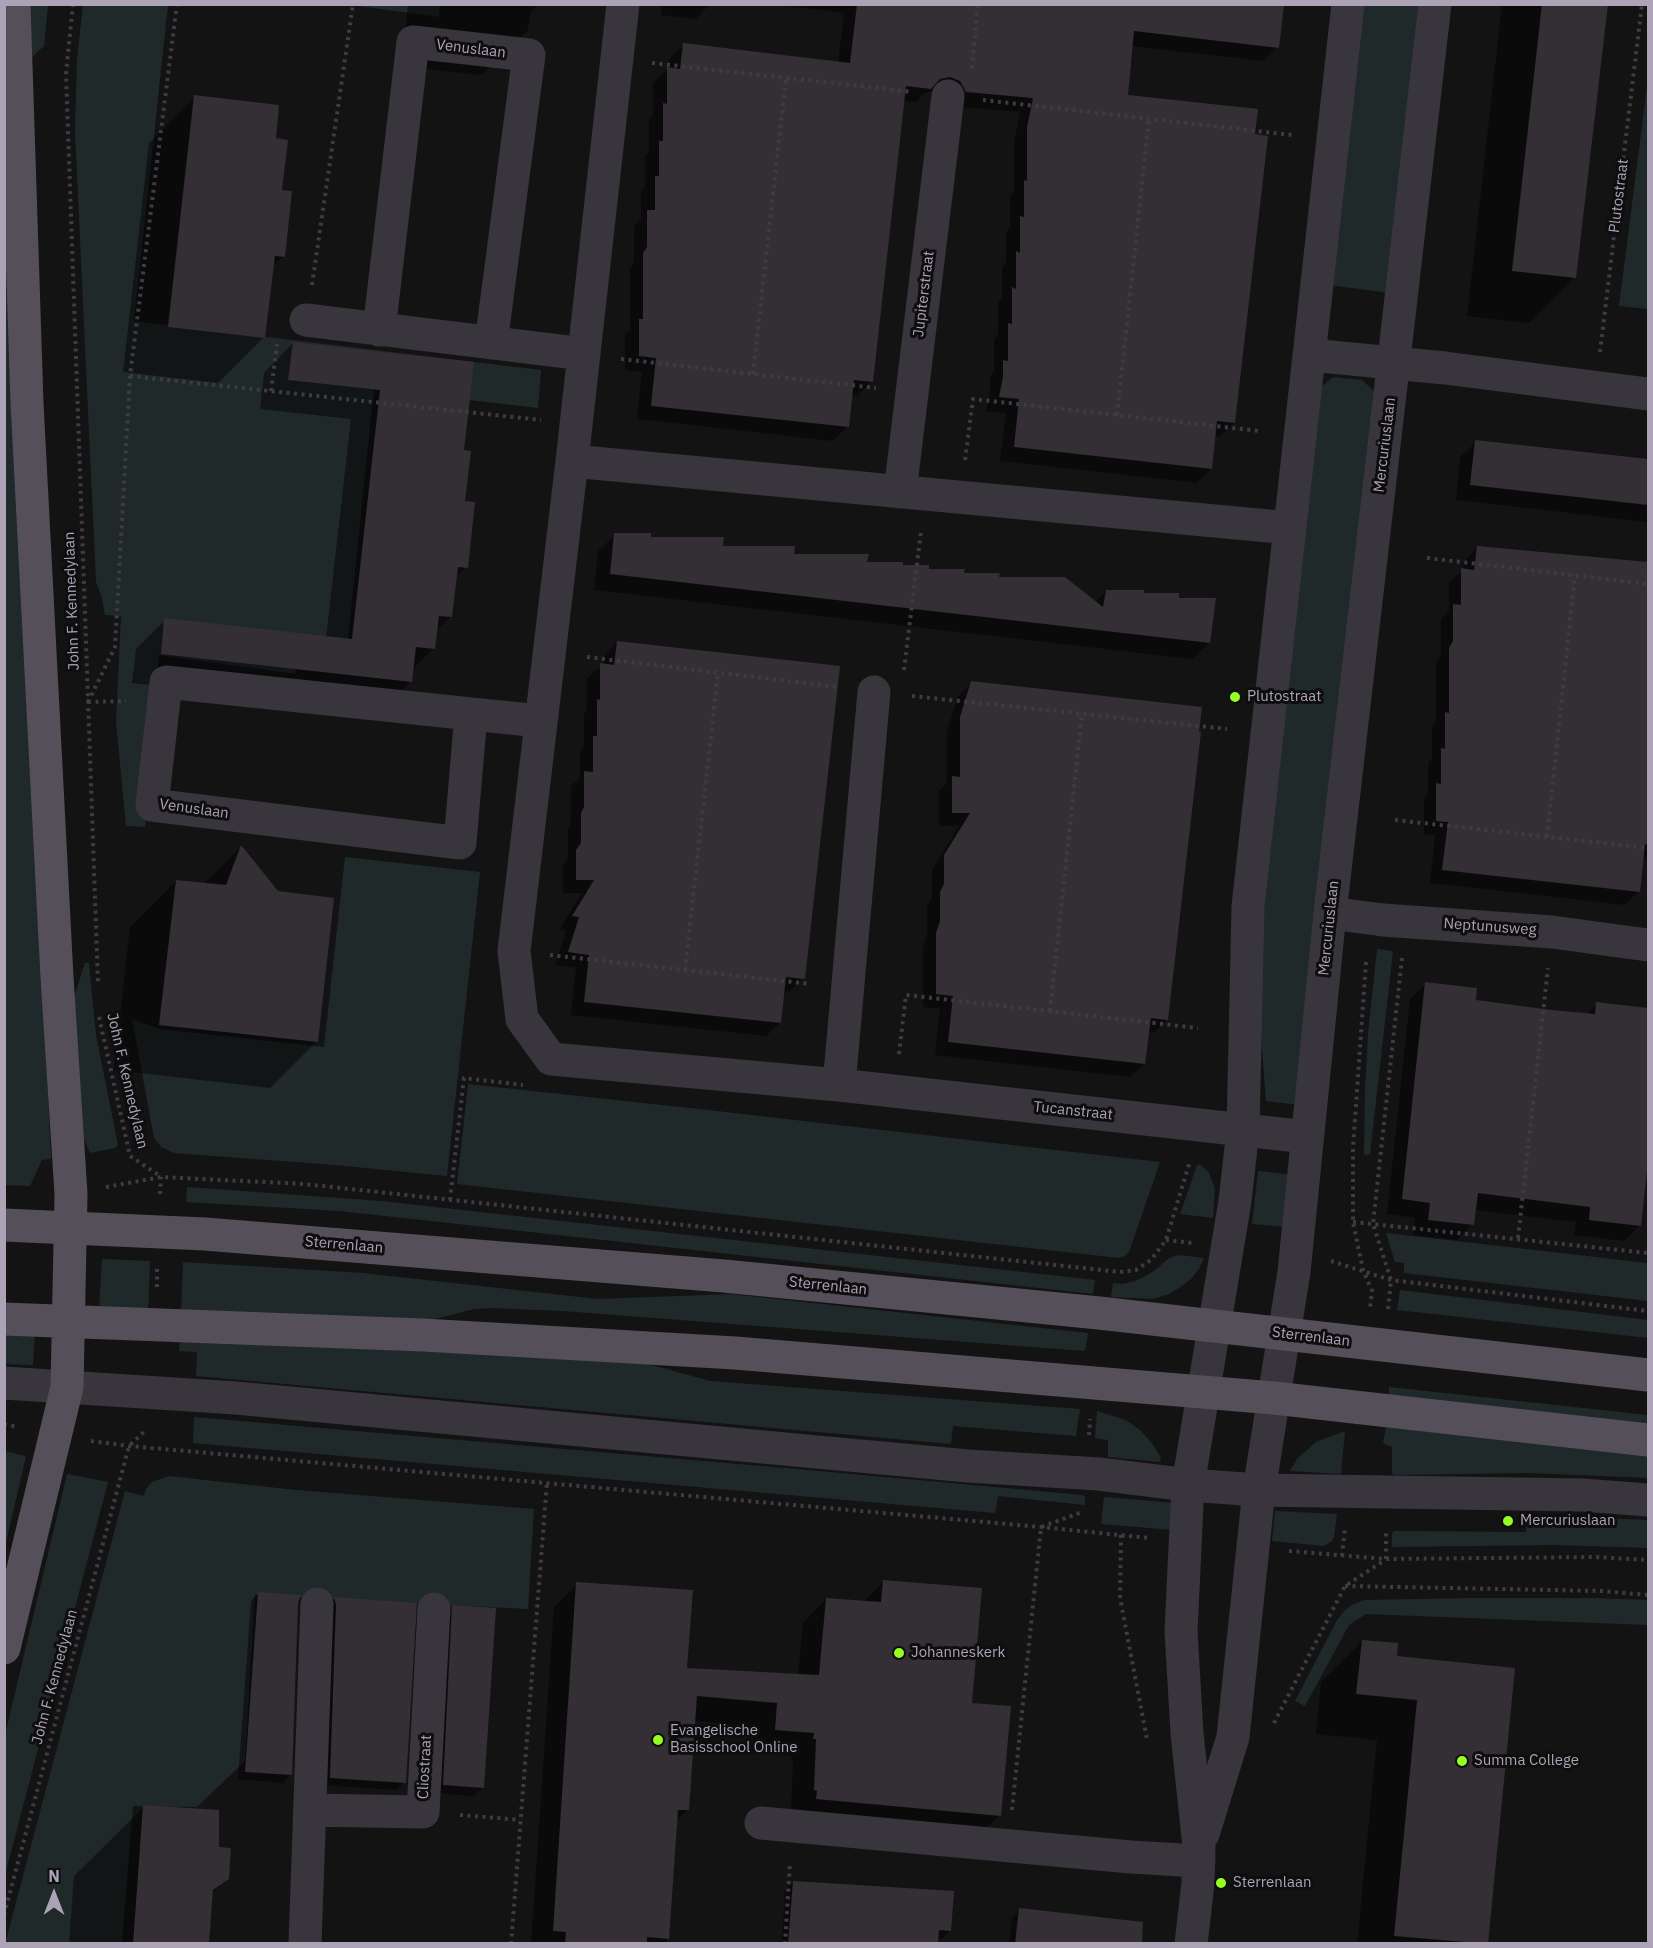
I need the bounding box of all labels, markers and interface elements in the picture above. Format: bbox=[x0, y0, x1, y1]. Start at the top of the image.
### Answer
street label: Venuslaan bbox=[435, 36, 507, 62]
street label: Plutostraat bbox=[1606, 158, 1632, 234]
street label: Jupiterstraat bbox=[910, 250, 938, 338]
street label: Mercuriuslaan bbox=[1370, 396, 1400, 494]
street label: John F. Kennedylaan bbox=[61, 531, 83, 671]
place label: Plutostraat bbox=[1247, 688, 1321, 706]
marker: Plutostraat bbox=[1228, 690, 1242, 704]
street label: Venuslaan bbox=[158, 795, 230, 823]
street label: Mercuriuslaan bbox=[1315, 880, 1343, 976]
street label: Neptunusweg bbox=[1443, 915, 1537, 939]
street label: John F. Kennedylaan bbox=[103, 1011, 151, 1151]
street label: Tucanstraat bbox=[1032, 1098, 1114, 1124]
street label: Sterrenlaan bbox=[304, 1233, 384, 1257]
street label: Sterrenlaan bbox=[788, 1273, 868, 1299]
street label: Sterrenlaan bbox=[1271, 1323, 1351, 1351]
place label: Mercuriuslaan bbox=[1520, 1512, 1616, 1530]
marker: Mercuriuslaan bbox=[1501, 1514, 1515, 1528]
street label: John F. Kennedylaan bbox=[28, 1608, 82, 1746]
place label: Johanneskerk bbox=[911, 1644, 1005, 1662]
marker: Johanneskerk bbox=[892, 1646, 906, 1660]
place label: Evangelische Basisschool Online bbox=[670, 1722, 798, 1757]
marker: Evangelische Basisschool Online bbox=[651, 1733, 665, 1747]
street label: Cliostraat bbox=[414, 1734, 436, 1800]
place label: Summa College bbox=[1474, 1752, 1579, 1770]
marker: Summa College bbox=[1455, 1754, 1469, 1768]
north arrow bbox=[24, 1864, 84, 1924]
text: N bbox=[48, 1866, 60, 1886]
place label: Sterrenlaan bbox=[1233, 1874, 1311, 1892]
marker: Sterrenlaan bbox=[1214, 1876, 1228, 1890]

